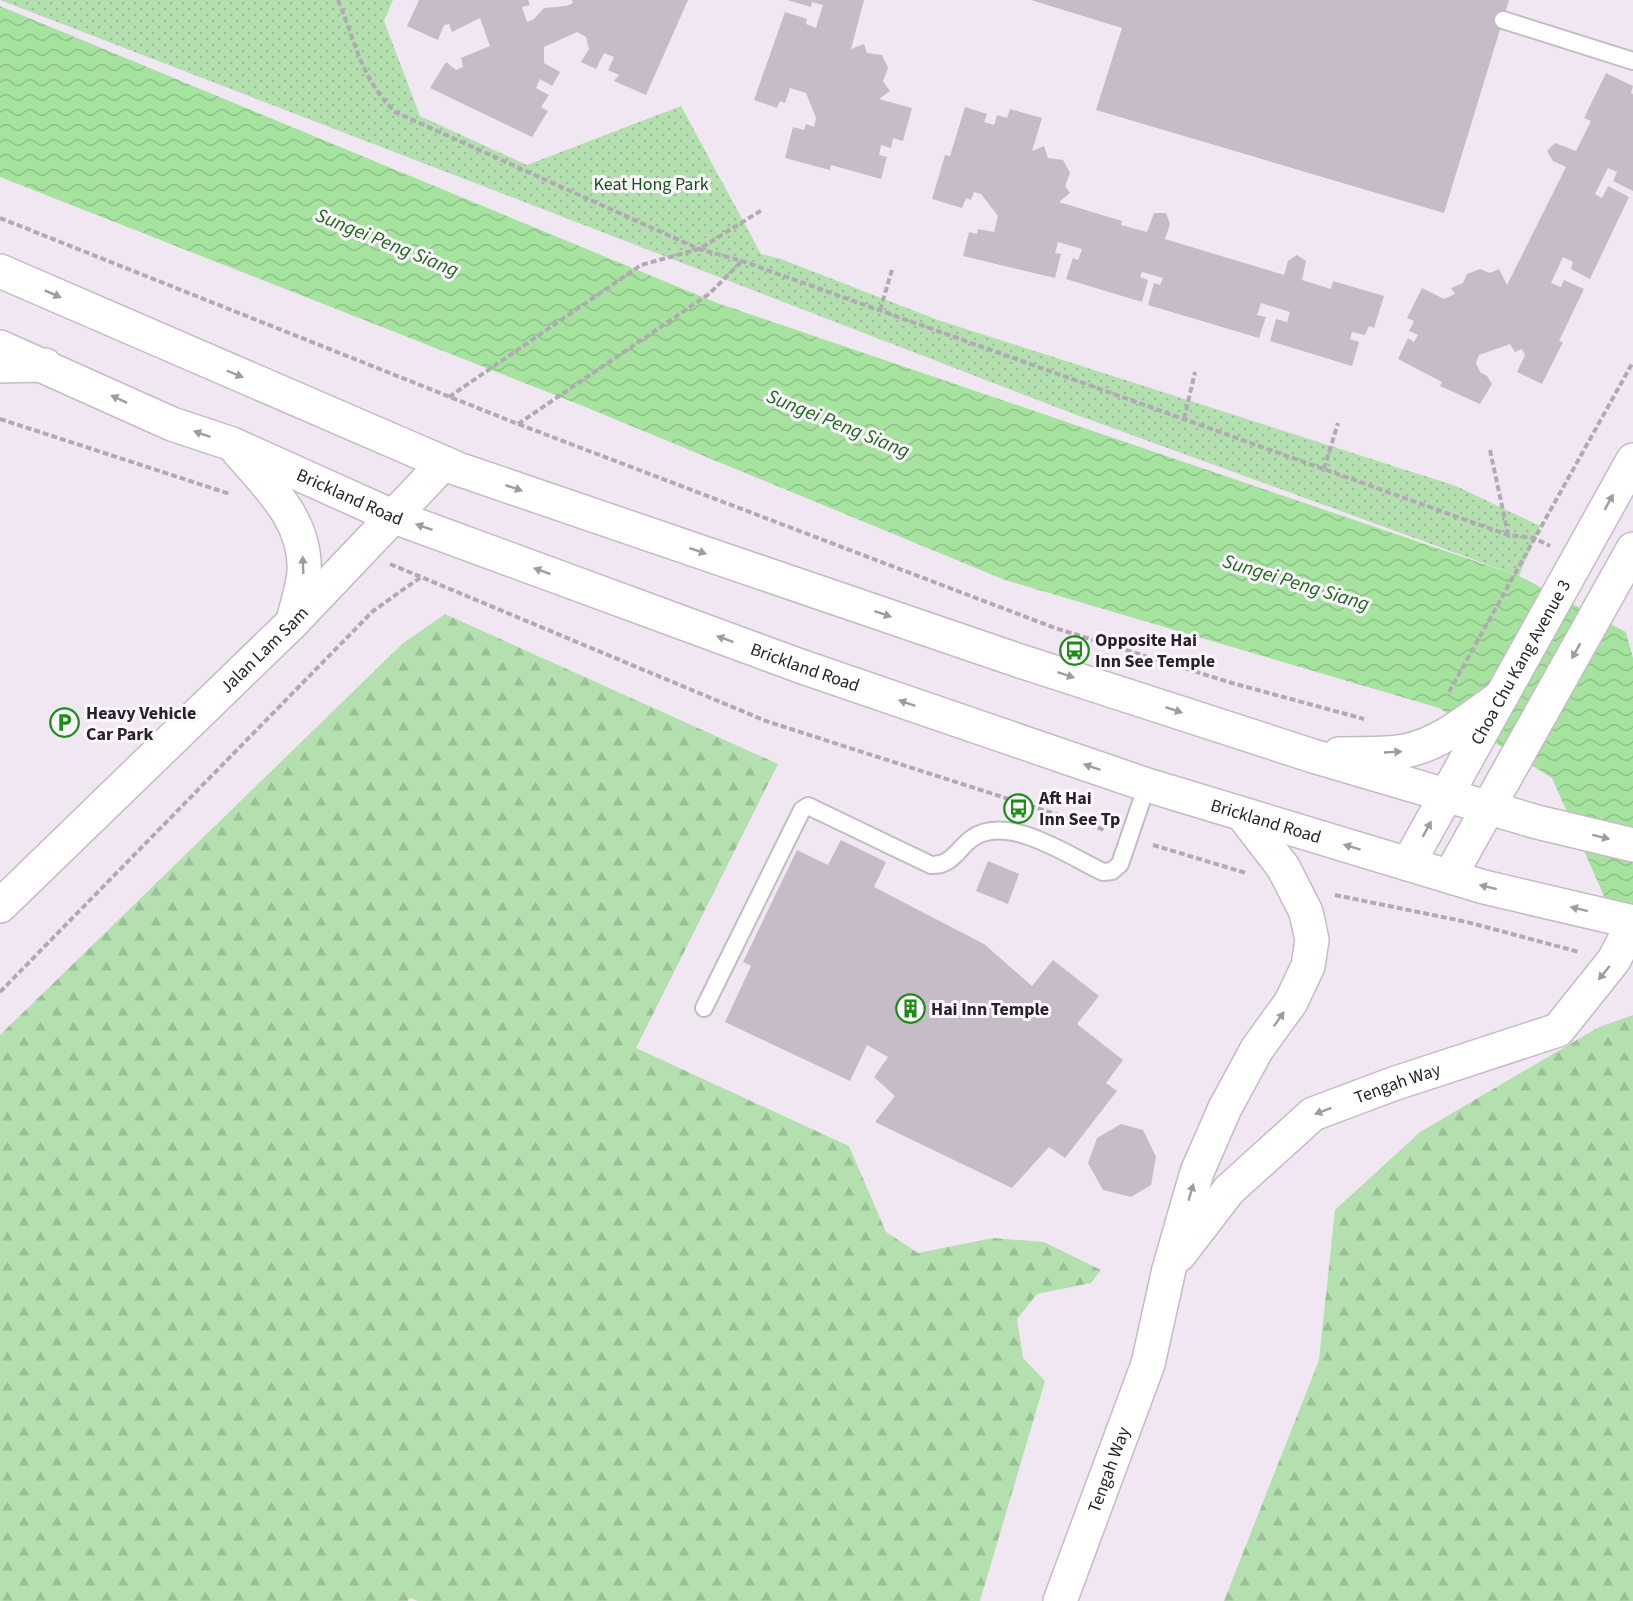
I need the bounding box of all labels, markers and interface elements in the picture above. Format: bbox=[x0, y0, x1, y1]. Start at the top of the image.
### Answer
park label: Keat Hong Park bbox=[593, 172, 709, 197]
water label: Sungei Peng Siang bbox=[311, 202, 463, 284]
one-way arrow bbox=[45, 290, 62, 299]
one-way arrow bbox=[226, 369, 244, 379]
water label: Sungei Peng Siang bbox=[762, 383, 914, 465]
one-way arrow bbox=[110, 394, 128, 404]
one-way arrow bbox=[193, 429, 211, 438]
street label: Brickland Road bbox=[293, 462, 407, 532]
one-way arrow bbox=[505, 484, 523, 493]
one-way arrow bbox=[1604, 494, 1615, 510]
one-way arrow bbox=[415, 522, 433, 532]
one-way arrow bbox=[689, 547, 707, 556]
water label: Sungei Peng Siang bbox=[1219, 547, 1373, 619]
one-way arrow bbox=[298, 555, 308, 574]
one-way arrow bbox=[533, 565, 551, 575]
street label: Choa Chu Kang Avenue 3 bbox=[1464, 575, 1577, 749]
street label: Jalan Lam Sam bbox=[214, 601, 314, 699]
one-way arrow bbox=[874, 610, 892, 619]
place label: Opposite Hai Inn See Temple bbox=[1095, 628, 1215, 674]
one-way arrow bbox=[716, 633, 734, 643]
bus stop icon: Opposite Hai Inn See Temple bbox=[1058, 634, 1090, 666]
street label: Brickland Road bbox=[747, 636, 863, 698]
one-way arrow bbox=[1571, 643, 1581, 660]
one-way arrow bbox=[1057, 671, 1075, 680]
one-way arrow bbox=[898, 698, 916, 708]
place label: Heavy Vehicle Car Park bbox=[86, 701, 196, 747]
one-way arrow bbox=[1165, 706, 1183, 715]
parking icon: Heavy Vehicle Car Park bbox=[49, 707, 81, 739]
one-way arrow bbox=[1383, 747, 1402, 756]
one-way arrow bbox=[1083, 761, 1101, 771]
place label: Aft Hai Inn See Tp bbox=[1038, 786, 1120, 832]
bus stop icon: Aft Hai Inn See Tp bbox=[1002, 792, 1034, 824]
street label: Brickland Road bbox=[1208, 793, 1324, 850]
one-way arrow bbox=[1422, 820, 1432, 837]
one-way arrow bbox=[1592, 832, 1611, 842]
one-way arrow bbox=[1343, 842, 1361, 851]
one-way arrow bbox=[1479, 882, 1497, 892]
one-way arrow bbox=[1570, 903, 1589, 913]
one-way arrow bbox=[1597, 965, 1610, 981]
building icon: Hai Inn Temple bbox=[894, 993, 926, 1025]
place label: Hai Inn Temple bbox=[931, 997, 1049, 1022]
one-way arrow bbox=[1273, 1011, 1284, 1027]
street label: Tengah Way bbox=[1351, 1057, 1444, 1110]
one-way arrow bbox=[1314, 1106, 1332, 1116]
one-way arrow bbox=[1187, 1183, 1196, 1201]
street label: Tengah Way bbox=[1081, 1423, 1136, 1516]

